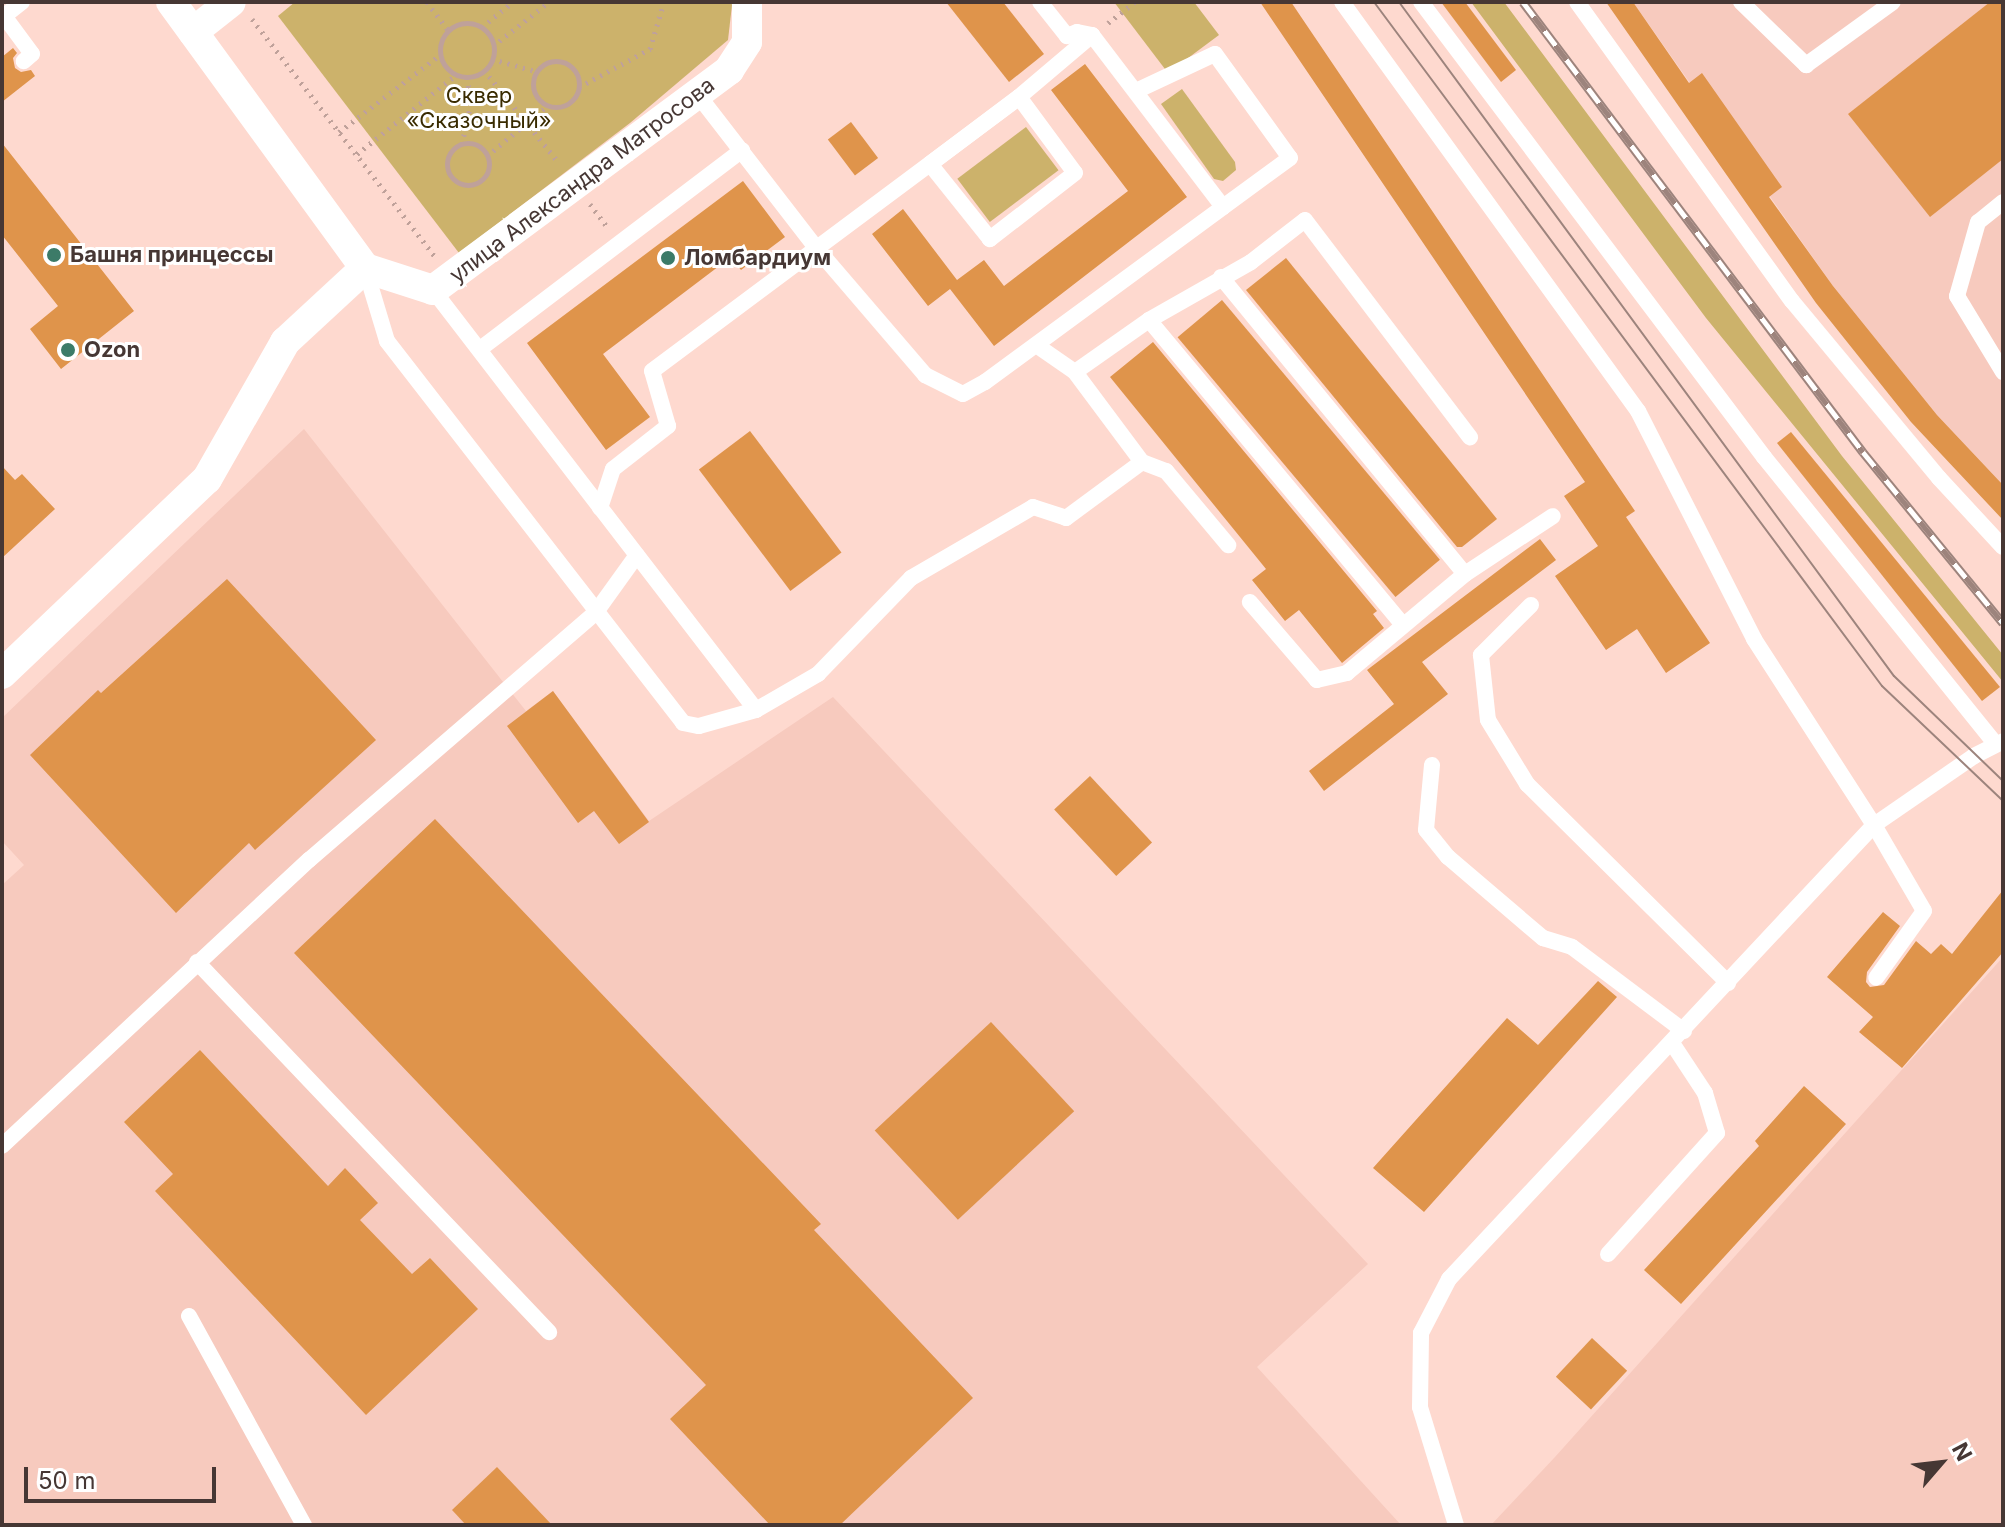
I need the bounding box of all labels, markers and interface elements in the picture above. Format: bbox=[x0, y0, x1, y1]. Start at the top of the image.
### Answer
street label: улица Александра Матросова bbox=[444, 72, 720, 288]
park label: Сквер «Сказочный» bbox=[406, 82, 552, 134]
place label: Башня принцессы bbox=[70, 242, 273, 268]
place label: Ломбардиум bbox=[684, 245, 831, 271]
marker: Башня принцессы bbox=[45, 246, 63, 264]
marker: Ломбардиум bbox=[659, 249, 677, 267]
place label: Ozon bbox=[84, 337, 140, 363]
marker: Ozon bbox=[59, 341, 77, 359]
north arrow bbox=[1901, 1423, 1981, 1503]
text: N bbox=[1947, 1438, 1978, 1465]
scale bar bbox=[28, 1451, 220, 1501]
text: 50 m bbox=[38, 1466, 96, 1495]

